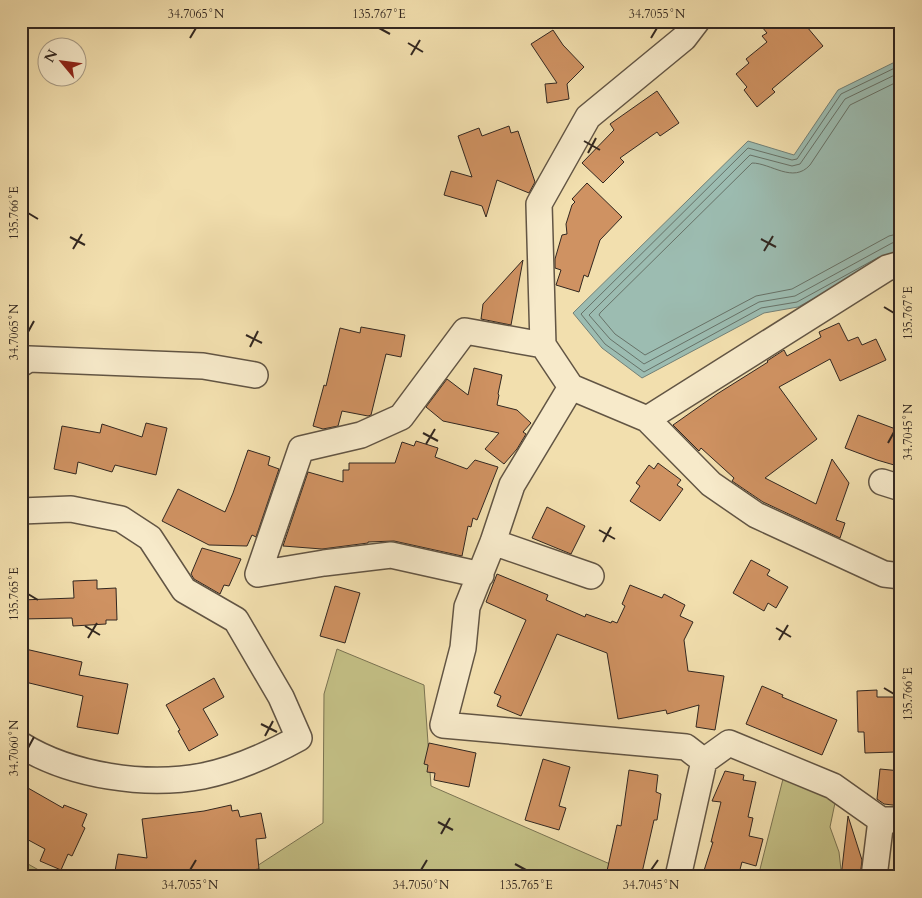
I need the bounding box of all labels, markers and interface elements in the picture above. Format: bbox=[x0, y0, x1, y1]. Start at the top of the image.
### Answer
text: 34.7065°N bbox=[168, 6, 225, 22]
text: 135.767°E bbox=[352, 6, 406, 22]
text: 34.7055°N bbox=[629, 6, 686, 22]
north arrow bbox=[38, 38, 88, 88]
text: N bbox=[40, 46, 62, 66]
text: 135.766°E bbox=[6, 186, 22, 240]
text: 135.767°E bbox=[900, 286, 916, 340]
text: 34.7065°N bbox=[6, 303, 22, 360]
text: 34.7045°N bbox=[900, 403, 916, 460]
text: 135.765°E bbox=[6, 567, 22, 621]
text: 135.766°E bbox=[900, 667, 916, 721]
text: 34.7060°N bbox=[6, 719, 22, 776]
text: 34.7055°N bbox=[162, 877, 219, 893]
text: 34.7050°N bbox=[393, 877, 450, 893]
text: 135.765°E bbox=[499, 877, 553, 893]
text: 34.7045°N bbox=[623, 877, 680, 893]

